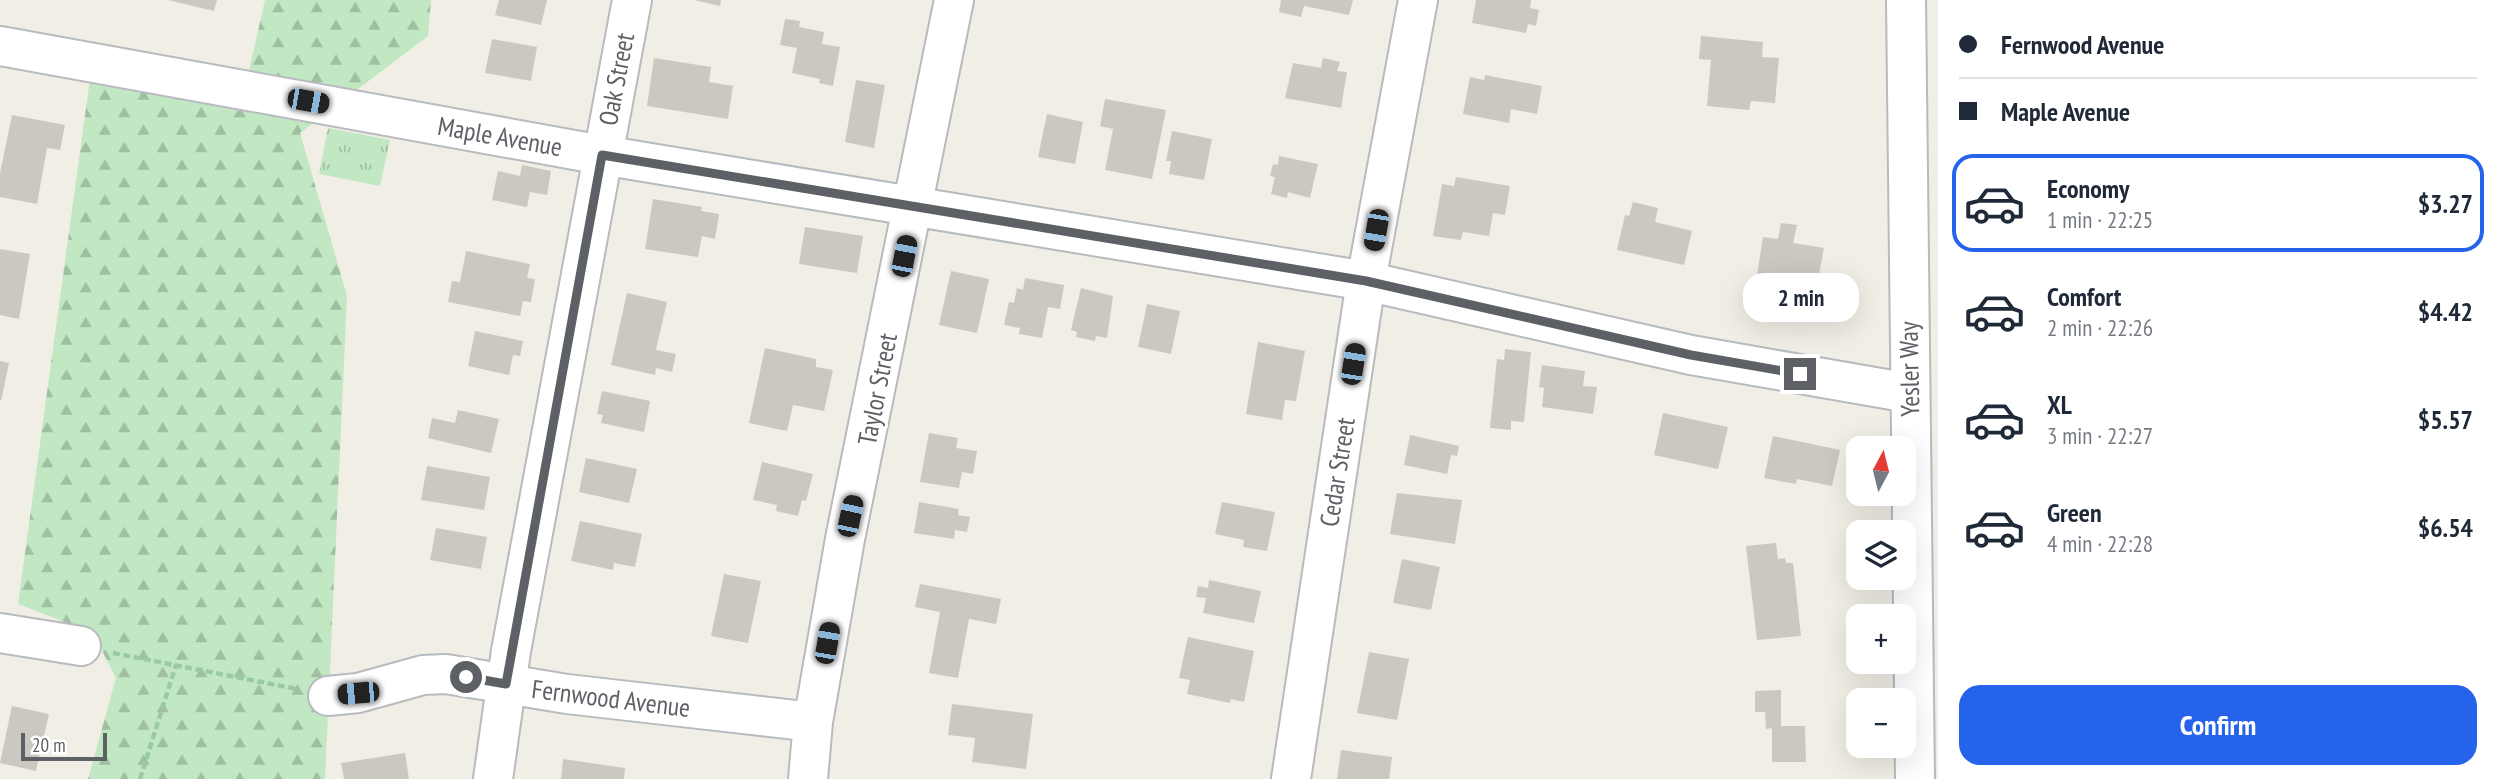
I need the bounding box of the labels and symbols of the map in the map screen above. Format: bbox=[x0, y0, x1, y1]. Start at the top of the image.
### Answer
street label: Oak Street bbox=[591, 30, 641, 128]
car bbox=[286, 87, 331, 115]
street label: Maple Avenue bbox=[435, 109, 565, 163]
car bbox=[1363, 207, 1390, 253]
car bbox=[890, 233, 919, 279]
callout: 2 min bbox=[1742, 272, 1858, 322]
street label: Yesler Way bbox=[1892, 321, 1926, 417]
street label: Taylor Street bbox=[850, 330, 904, 448]
car bbox=[1340, 342, 1367, 386]
route end bbox=[1784, 358, 1816, 390]
street label: Cedar Street bbox=[1312, 415, 1362, 529]
north arrow bbox=[1846, 436, 1916, 506]
car bbox=[836, 493, 865, 539]
car bbox=[814, 620, 841, 666]
route start bbox=[450, 661, 482, 693]
street label: Fernwood Avenue bbox=[530, 672, 692, 724]
car bbox=[337, 681, 380, 705]
scale bar bbox=[21, 730, 107, 762]

